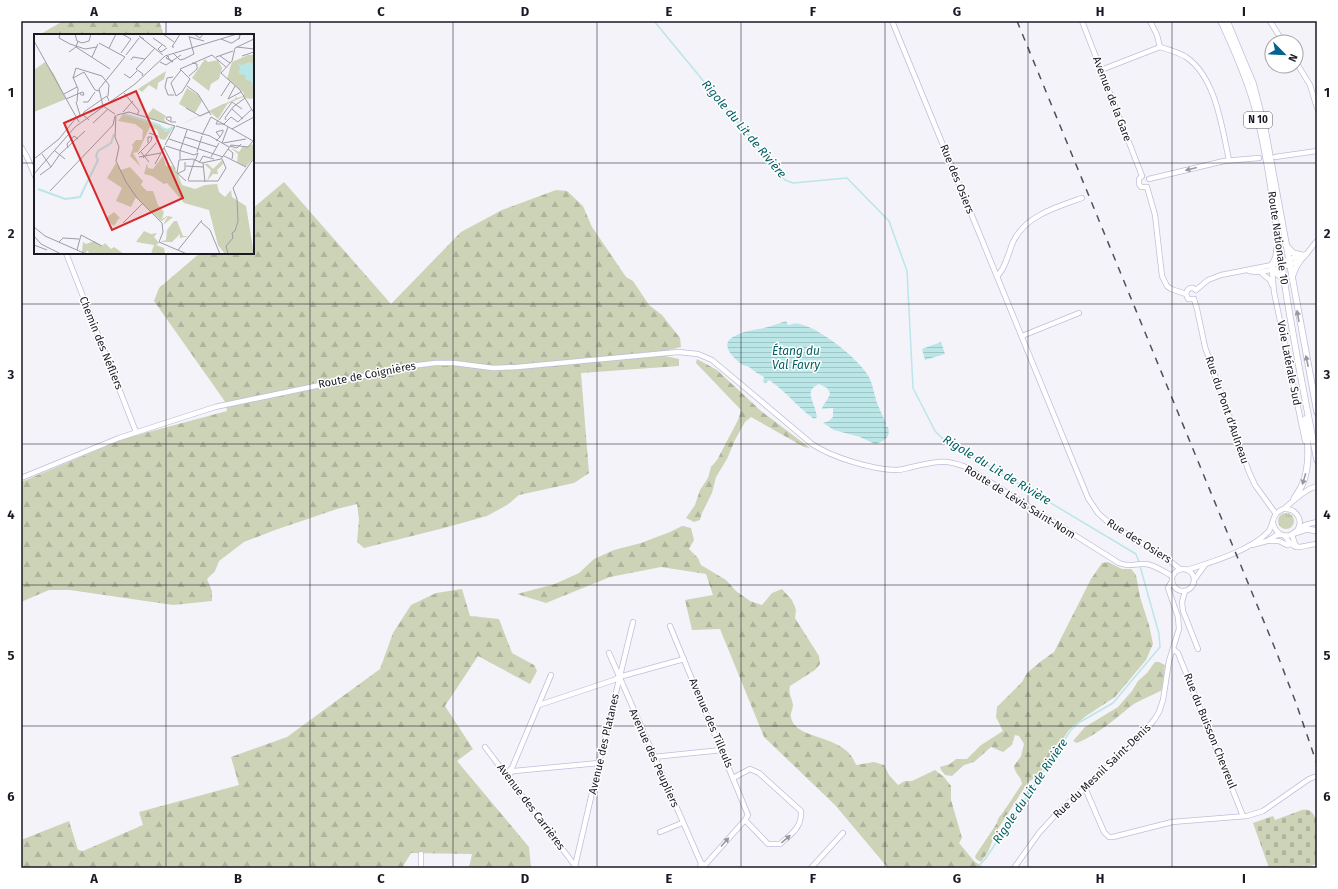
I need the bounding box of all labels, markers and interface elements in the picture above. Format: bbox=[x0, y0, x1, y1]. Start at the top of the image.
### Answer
text: A bbox=[89, 4, 98, 19]
text: B bbox=[234, 4, 242, 19]
text: C bbox=[377, 4, 385, 19]
text: D bbox=[521, 4, 530, 19]
text: E bbox=[666, 4, 673, 19]
text: F bbox=[810, 4, 817, 19]
text: G bbox=[953, 4, 961, 19]
text: H bbox=[1096, 4, 1104, 19]
text: I bbox=[1242, 4, 1246, 19]
inset map bbox=[34, 34, 254, 254]
north arrow bbox=[1264, 34, 1304, 74]
text: N bbox=[1285, 52, 1300, 64]
street label: Avenue de la Gare bbox=[1090, 55, 1134, 143]
water label: Rigole du Lit de Rivière bbox=[699, 77, 789, 181]
text: 1 bbox=[8, 85, 14, 100]
text: 1 bbox=[1324, 85, 1330, 100]
road number: N 10 bbox=[1244, 112, 1272, 128]
street label: Rue des Osiers bbox=[937, 142, 977, 216]
one-way arrow bbox=[1184, 166, 1196, 172]
street label: Route Nationale 10 bbox=[1265, 190, 1291, 286]
text: 2 bbox=[8, 226, 15, 241]
text: 2 bbox=[1324, 226, 1331, 241]
street label: Chemin des Néfliers bbox=[76, 295, 126, 391]
one-way arrow bbox=[1295, 309, 1301, 322]
street label: Voie Latérale Sud bbox=[1274, 319, 1304, 407]
water label: Étang du Val Favry bbox=[772, 343, 821, 372]
street label: Rue du Pont d'Aulneau bbox=[1202, 354, 1252, 466]
one-way arrow bbox=[1304, 355, 1310, 368]
street label: Route de Coignières bbox=[317, 359, 417, 391]
text: 3 bbox=[7, 367, 15, 382]
text: 3 bbox=[1323, 367, 1331, 382]
water label: Rigole du Lit de Rivière bbox=[940, 432, 1054, 508]
street label: Route de Lévis Saint-Nom bbox=[962, 463, 1078, 541]
one-way arrow bbox=[1301, 473, 1307, 485]
text: 4 bbox=[7, 507, 15, 522]
text: 4 bbox=[1323, 507, 1331, 522]
street label: Rue des Osiers bbox=[1104, 516, 1174, 566]
text: 5 bbox=[8, 648, 15, 663]
text: 5 bbox=[1324, 648, 1331, 663]
street label: Rue du Buisson Chevreul bbox=[1181, 671, 1239, 791]
street label: Avenue des Tilleuls bbox=[686, 676, 736, 770]
street label: Avenue des Platanes bbox=[586, 692, 622, 796]
street label: Avenue des Peupliers bbox=[626, 707, 682, 809]
street label: Rue du Mesnil Saint-Denis bbox=[1051, 721, 1153, 821]
water label: Rigole du Lit de Rivière bbox=[990, 736, 1070, 846]
street label: Avenue des Carrières bbox=[494, 761, 568, 853]
text: 6 bbox=[7, 789, 15, 804]
text: 6 bbox=[1323, 789, 1331, 804]
one-way arrow bbox=[781, 834, 792, 843]
one-way arrow bbox=[720, 838, 729, 847]
text: A bbox=[89, 871, 98, 886]
text: B bbox=[234, 871, 242, 886]
text: C bbox=[377, 871, 385, 886]
text: D bbox=[521, 871, 530, 886]
text: E bbox=[666, 871, 673, 886]
text: F bbox=[810, 871, 817, 886]
text: G bbox=[953, 871, 961, 886]
text: H bbox=[1096, 871, 1104, 886]
text: I bbox=[1242, 871, 1246, 886]

